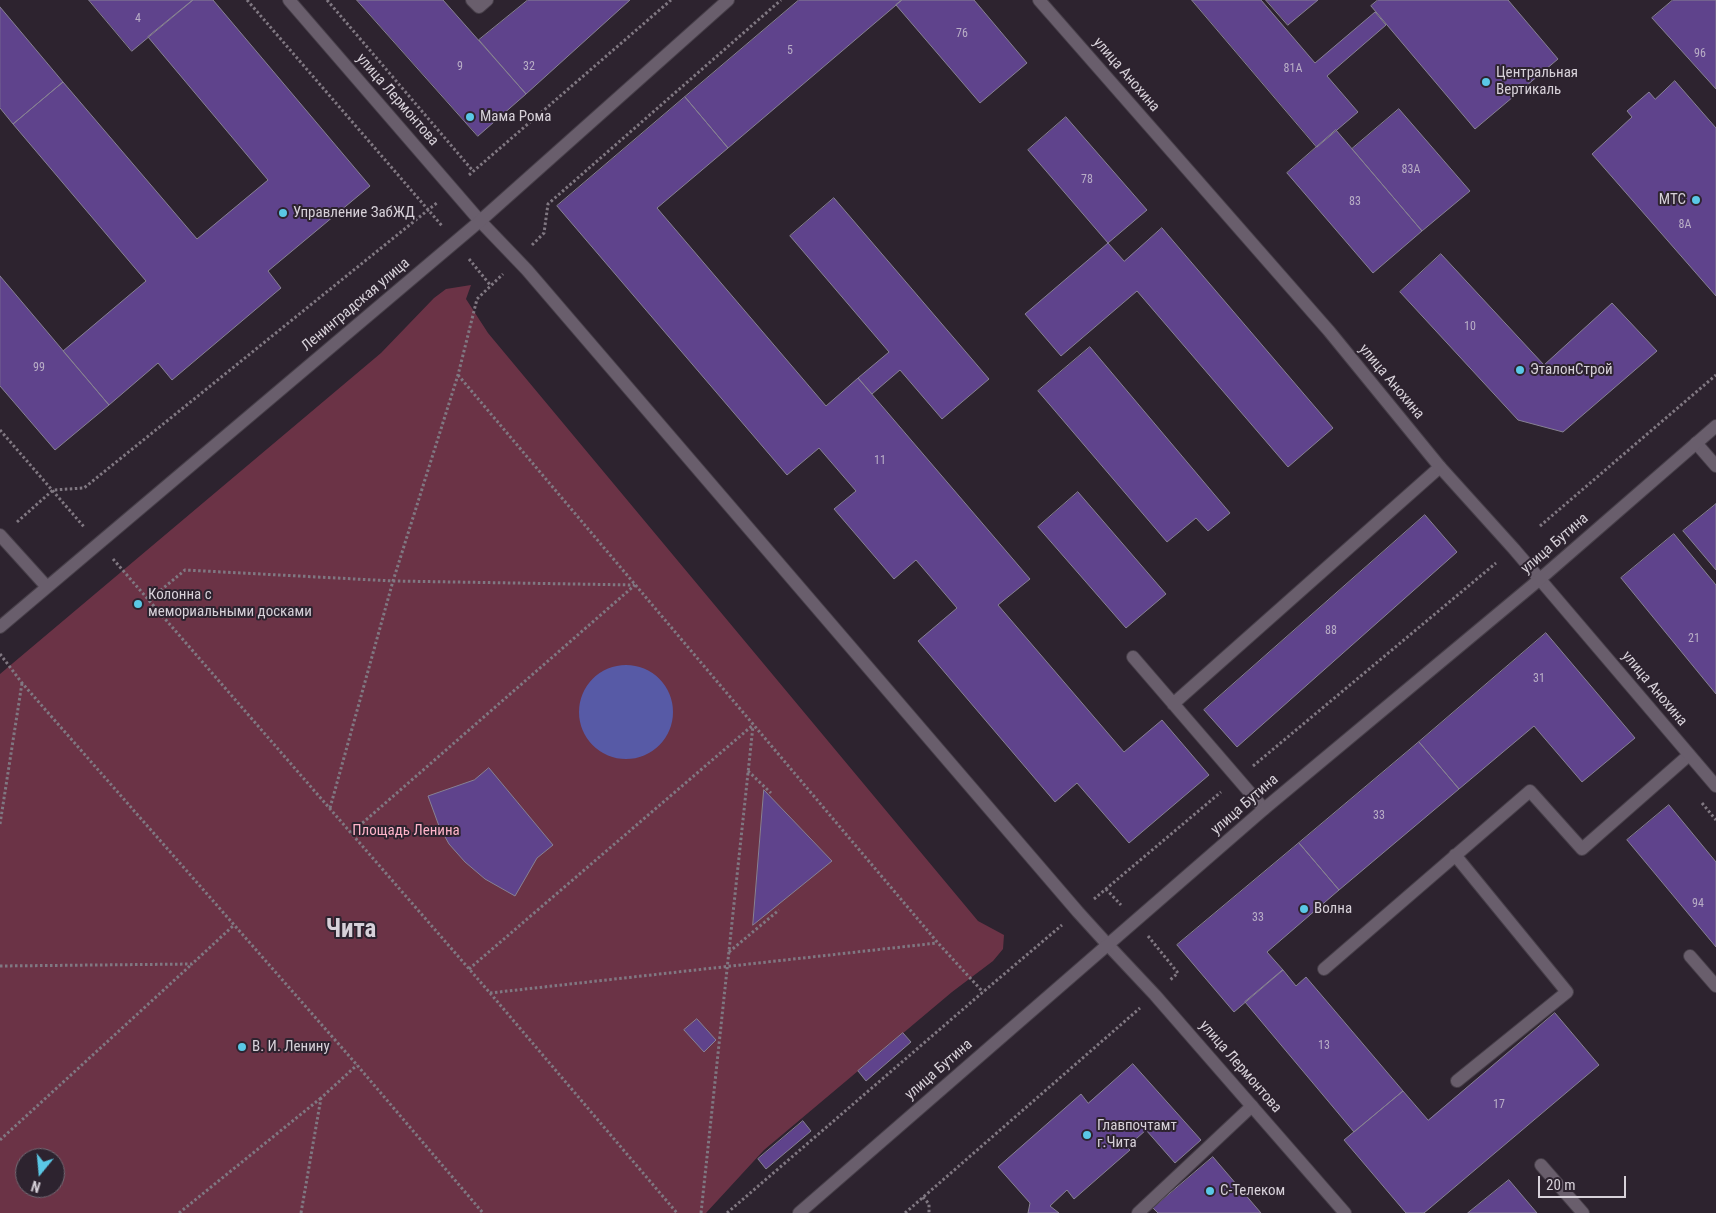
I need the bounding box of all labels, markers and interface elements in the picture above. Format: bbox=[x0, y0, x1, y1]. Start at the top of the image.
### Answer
house number: 4 bbox=[135, 12, 141, 26]
house number: 76 bbox=[956, 27, 968, 41]
street label: улица Анохина bbox=[1089, 34, 1163, 116]
house number: 5 bbox=[787, 44, 793, 58]
house number: 96 bbox=[1694, 47, 1706, 61]
street label: улица Лермонтова bbox=[352, 50, 442, 150]
house number: 9 bbox=[457, 60, 463, 74]
house number: 32 bbox=[523, 60, 535, 74]
house number: 81А bbox=[1284, 62, 1302, 76]
place label: Центральная Вертикаль bbox=[1496, 64, 1578, 99]
marker: Центральная Вертикаль bbox=[1480, 76, 1492, 88]
place label: Мама Рома bbox=[480, 108, 551, 126]
marker: Мама Рома bbox=[464, 111, 476, 123]
house number: 83А bbox=[1402, 163, 1420, 177]
house number: 78 bbox=[1081, 173, 1093, 187]
place label: МТС bbox=[1659, 191, 1686, 209]
marker: МТС bbox=[1690, 194, 1702, 206]
house number: 83 bbox=[1349, 195, 1361, 209]
place label: Управление ЗабЖД bbox=[293, 204, 415, 222]
marker: Управление ЗабЖД bbox=[277, 207, 289, 219]
house number: 8А bbox=[1679, 218, 1691, 232]
street label: Ленинградская улица bbox=[298, 255, 414, 355]
house number: 10 bbox=[1464, 320, 1476, 334]
street label: улица Анохина bbox=[1354, 341, 1428, 423]
house number: 99 bbox=[33, 361, 45, 375]
place label: ЭталонСтрой bbox=[1530, 361, 1613, 379]
marker: ЭталонСтрой bbox=[1514, 364, 1526, 376]
house number: 11 bbox=[874, 454, 886, 468]
street label: улица Бутина bbox=[1518, 510, 1592, 578]
place label: Колонна с мемориальными досками bbox=[148, 586, 312, 621]
marker: Колонна с мемориальными досками bbox=[132, 598, 144, 610]
house number: 88 bbox=[1325, 624, 1337, 638]
house number: 21 bbox=[1688, 632, 1700, 646]
street label: улица Анохина bbox=[1617, 648, 1691, 730]
house number: 31 bbox=[1533, 672, 1545, 686]
street label: улица Бутина bbox=[1208, 771, 1282, 839]
house number: 33 bbox=[1373, 809, 1385, 823]
park label: Площадь Ленина bbox=[352, 822, 460, 840]
house number: 94 bbox=[1692, 897, 1704, 911]
place label: Волна bbox=[1314, 900, 1352, 918]
marker: Волна bbox=[1298, 903, 1310, 915]
house number: 33 bbox=[1252, 911, 1264, 925]
district label: Чита bbox=[326, 916, 376, 946]
street label: улица Лермонтова bbox=[1195, 1017, 1285, 1117]
street label: улица Бутина bbox=[902, 1036, 976, 1104]
place label: В. И. Ленину bbox=[252, 1038, 330, 1056]
house number: 13 bbox=[1318, 1039, 1330, 1053]
marker: В. И. Ленину bbox=[236, 1041, 248, 1053]
house number: 17 bbox=[1493, 1098, 1505, 1112]
place label: Главпочтамт г.Чита bbox=[1097, 1117, 1177, 1152]
marker: Главпочтамт г.Чита bbox=[1081, 1129, 1093, 1141]
north arrow bbox=[15, 1148, 65, 1198]
scale bar bbox=[1541, 1166, 1628, 1198]
text: 20 m bbox=[1546, 1176, 1576, 1194]
text: N bbox=[29, 1177, 42, 1195]
place label: С-Телеком bbox=[1220, 1182, 1285, 1200]
marker: С-Телеком bbox=[1204, 1185, 1216, 1197]

